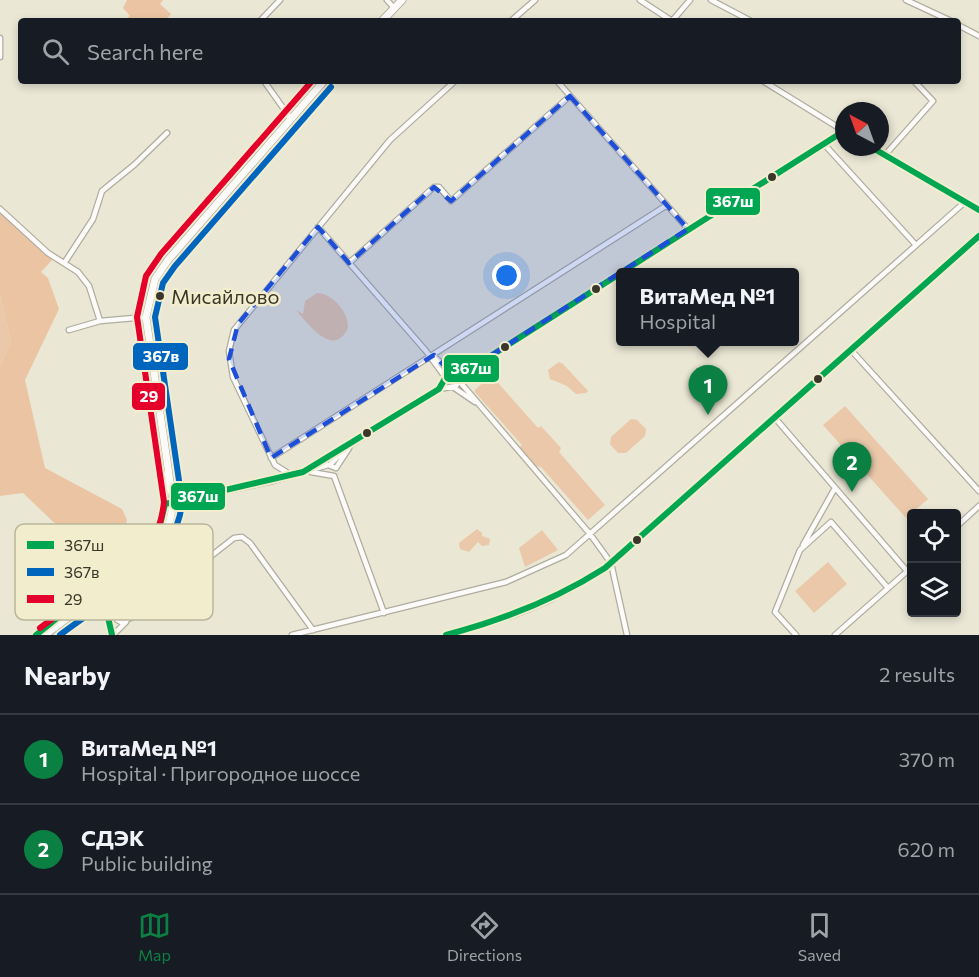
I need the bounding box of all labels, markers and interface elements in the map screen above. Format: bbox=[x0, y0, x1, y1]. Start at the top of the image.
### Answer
search box bbox=[18, 18, 961, 84]
icon: search bbox=[39, 35, 72, 68]
text: Search here bbox=[87, 38, 203, 65]
north arrow bbox=[835, 102, 889, 156]
unlabelled marker bbox=[766, 171, 778, 183]
line badge: 367ш bbox=[705, 187, 761, 216]
text: 367ш bbox=[712, 191, 754, 210]
your location bbox=[492, 261, 521, 290]
popup bbox=[616, 268, 799, 346]
text: ВитаМед №1 bbox=[640, 282, 775, 309]
unlabelled marker bbox=[590, 283, 602, 295]
place label: Мисайлово bbox=[171, 284, 279, 308]
marker: Мисайлово bbox=[154, 290, 166, 302]
text: Hospital bbox=[640, 309, 716, 333]
unlabelled marker bbox=[499, 341, 511, 353]
line badge: 367в bbox=[132, 342, 189, 371]
text: 367в bbox=[143, 346, 179, 365]
line badge: 367ш bbox=[443, 354, 500, 383]
text: 367ш bbox=[450, 358, 492, 377]
pin: 1 bbox=[688, 366, 728, 415]
unlabelled marker bbox=[812, 373, 824, 385]
line badge: 29 bbox=[131, 382, 166, 411]
text: 29 bbox=[140, 386, 159, 405]
unlabelled marker bbox=[361, 427, 373, 439]
pin: 2 bbox=[832, 442, 872, 492]
line badge: 367ш bbox=[170, 482, 226, 511]
text: 367ш bbox=[177, 486, 219, 505]
map controls bbox=[907, 509, 961, 617]
button: locate bbox=[907, 509, 961, 563]
legend bbox=[15, 524, 213, 620]
unlabelled marker bbox=[631, 534, 643, 546]
text: 367ш bbox=[64, 535, 104, 554]
text: 367в bbox=[64, 562, 99, 581]
button: layers bbox=[907, 563, 961, 617]
text: 29 bbox=[64, 589, 83, 608]
text: Nearby bbox=[24, 659, 111, 690]
text: 2 results bbox=[879, 662, 955, 686]
text: ВитаМед №1 bbox=[81, 734, 217, 761]
text: 1 bbox=[39, 747, 48, 771]
text: 370 m bbox=[899, 747, 955, 771]
text: Hospital · Пригородное шоссе bbox=[81, 761, 360, 785]
text: СДЭК bbox=[81, 824, 144, 851]
text: 2 bbox=[38, 837, 49, 861]
text: 620 m bbox=[898, 837, 955, 861]
text: Public building bbox=[81, 851, 213, 875]
tab: Map bbox=[138, 909, 171, 964]
tab: Directions bbox=[447, 909, 522, 964]
tab: Saved bbox=[798, 909, 841, 964]

